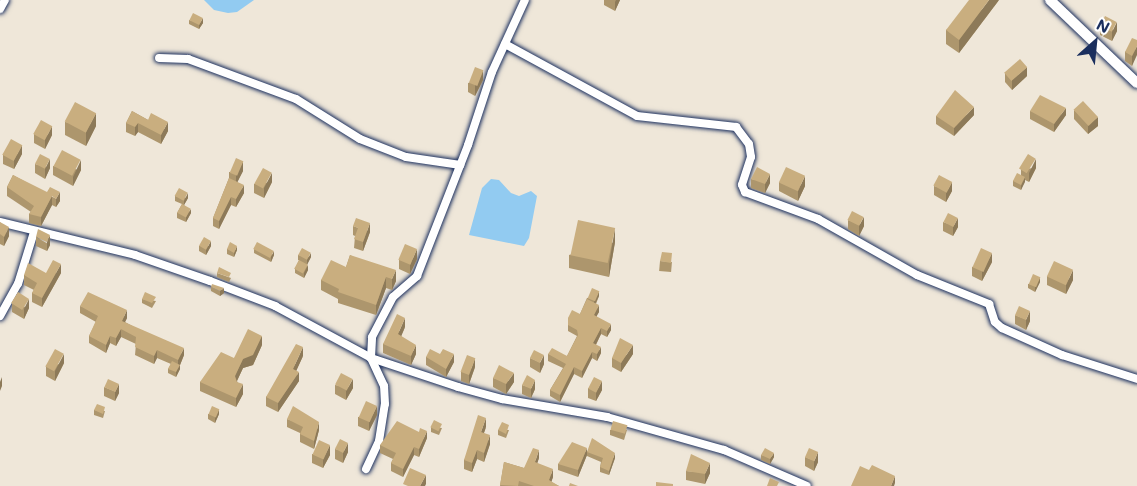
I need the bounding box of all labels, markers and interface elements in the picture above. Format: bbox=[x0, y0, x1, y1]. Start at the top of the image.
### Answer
north arrow bbox=[1065, 12, 1125, 72]
text: N bbox=[1093, 13, 1114, 38]

